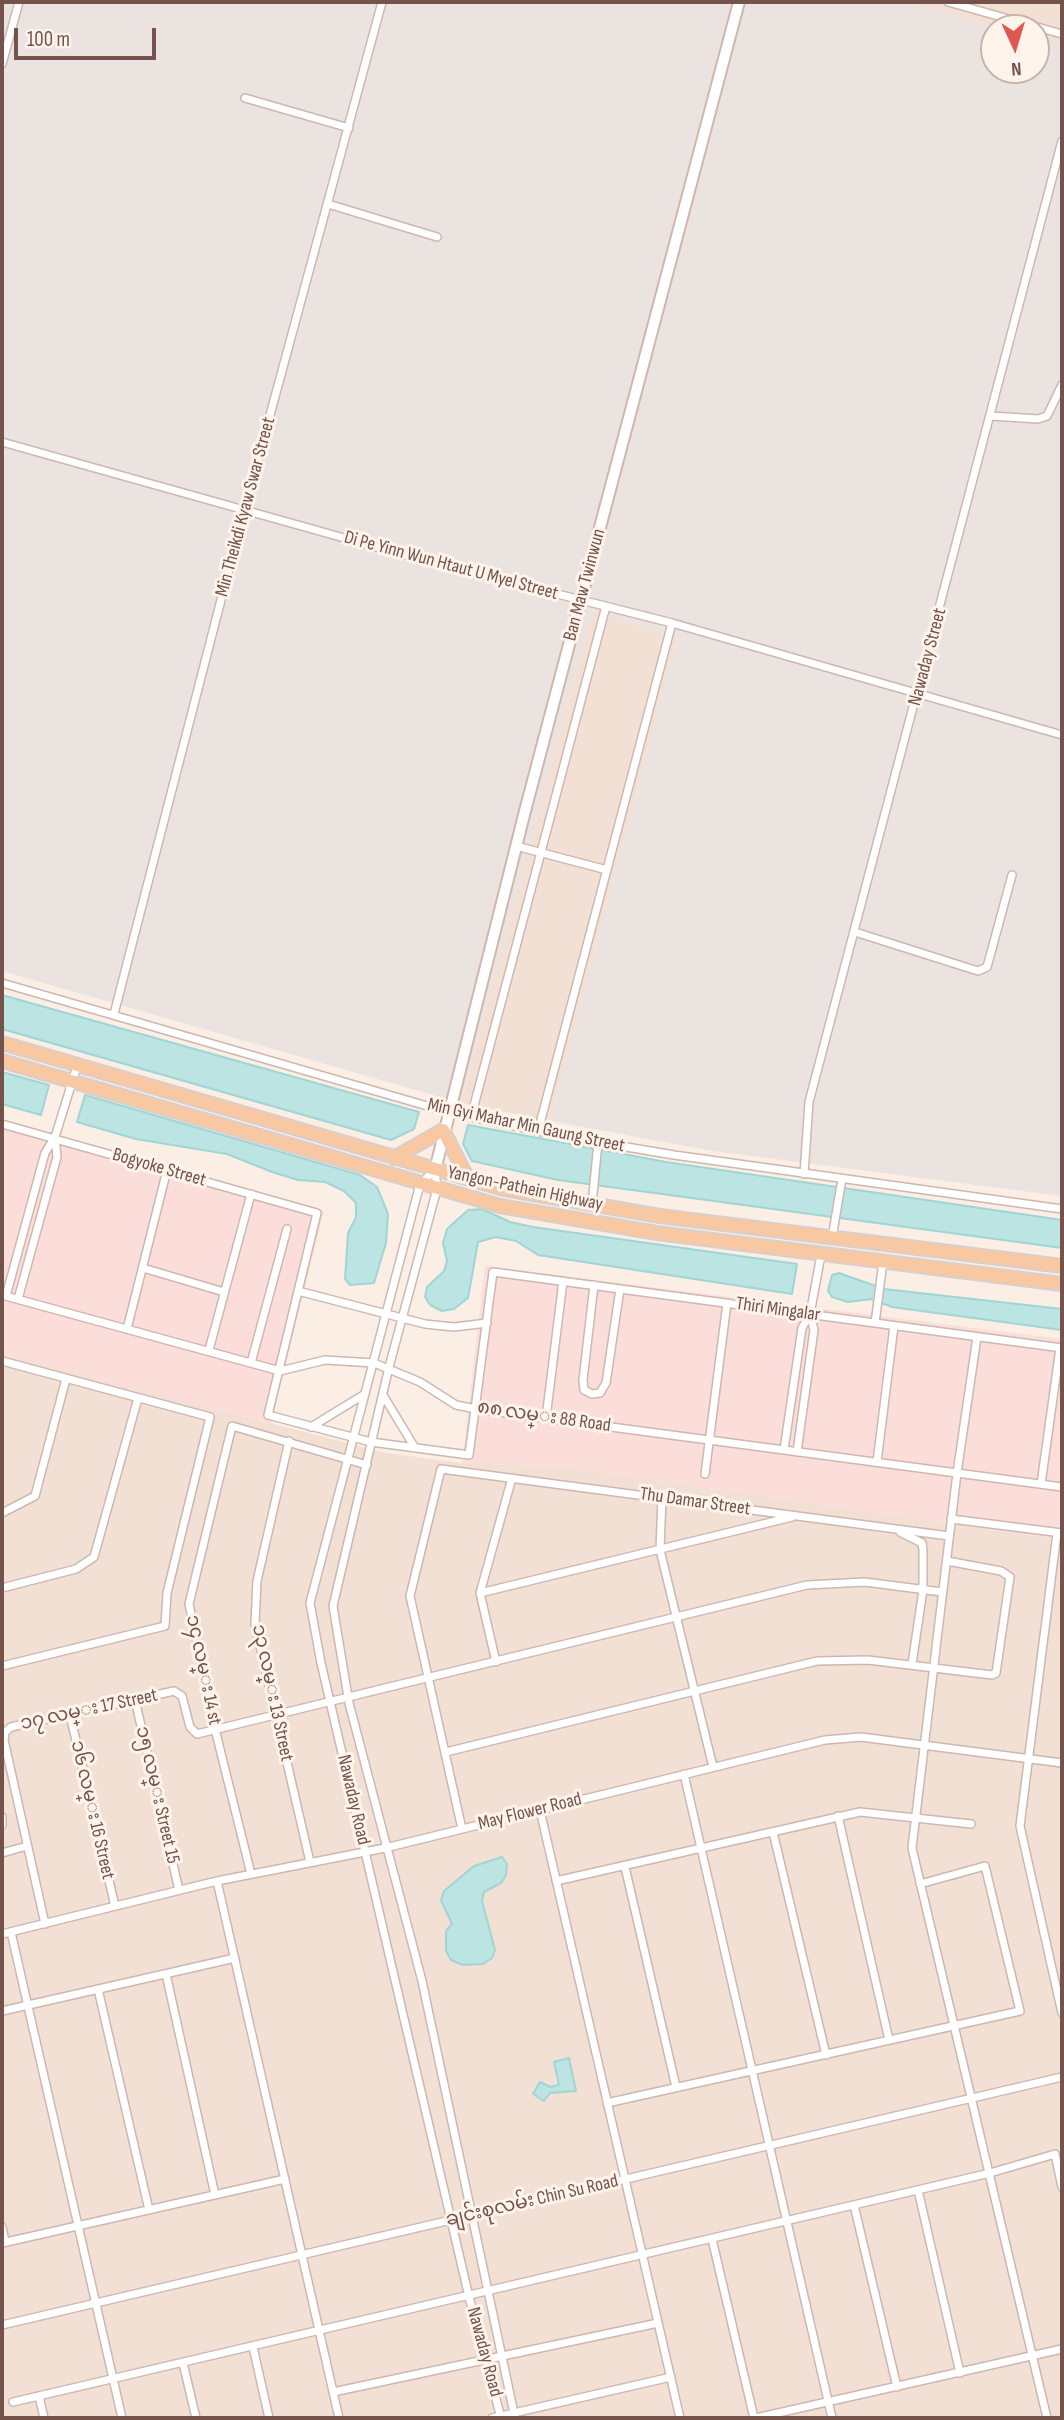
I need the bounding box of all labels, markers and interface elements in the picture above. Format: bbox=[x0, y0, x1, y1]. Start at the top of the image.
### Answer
scale bar bbox=[18, 14, 159, 58]
north arrow bbox=[980, 14, 1050, 84]
text: 100 m bbox=[27, 27, 70, 52]
text: N bbox=[1010, 57, 1022, 80]
street label: Min Theikdi Kyaw Swar Street bbox=[211, 415, 281, 599]
street label: Di Pe Yinn Wun Htaut U Myel Street bbox=[342, 526, 560, 606]
street label: Ban Maw Twinwun bbox=[559, 526, 611, 644]
street label: Nawaday Street bbox=[904, 606, 952, 708]
street label: Min Gyi Mahar Min Gaung Street bbox=[425, 1094, 627, 1158]
street label: Bogyoke Street bbox=[110, 1144, 208, 1192]
street label: Yangon-Pathein Highway bbox=[445, 1161, 605, 1217]
street label: Thiri Mingalar bbox=[734, 1293, 822, 1327]
street label: ၈၈ လမ္း 88 Road bbox=[476, 1396, 612, 1438]
street label: Thu Damar Street bbox=[638, 1483, 752, 1521]
street label: ၁၄ လမ္း 14 st bbox=[180, 1613, 226, 1727]
street label: ၁၃ လမ္း 13 Street bbox=[246, 1622, 298, 1764]
street label: ၁၇ လမ္း 17 Street bbox=[18, 1684, 160, 1736]
street label: ၁၅ လမ္း Street 15 bbox=[130, 1724, 184, 1866]
street label: ၁၆ လမ္း 16 Street bbox=[65, 1738, 119, 1882]
street label: Nawaday Road bbox=[332, 1753, 374, 1847]
street label: May Flower Road bbox=[476, 1788, 584, 1836]
street label: ချင်းစုလမ်း Chin Su Road bbox=[444, 2170, 620, 2232]
street label: Nawaday Road bbox=[461, 2305, 507, 2399]

